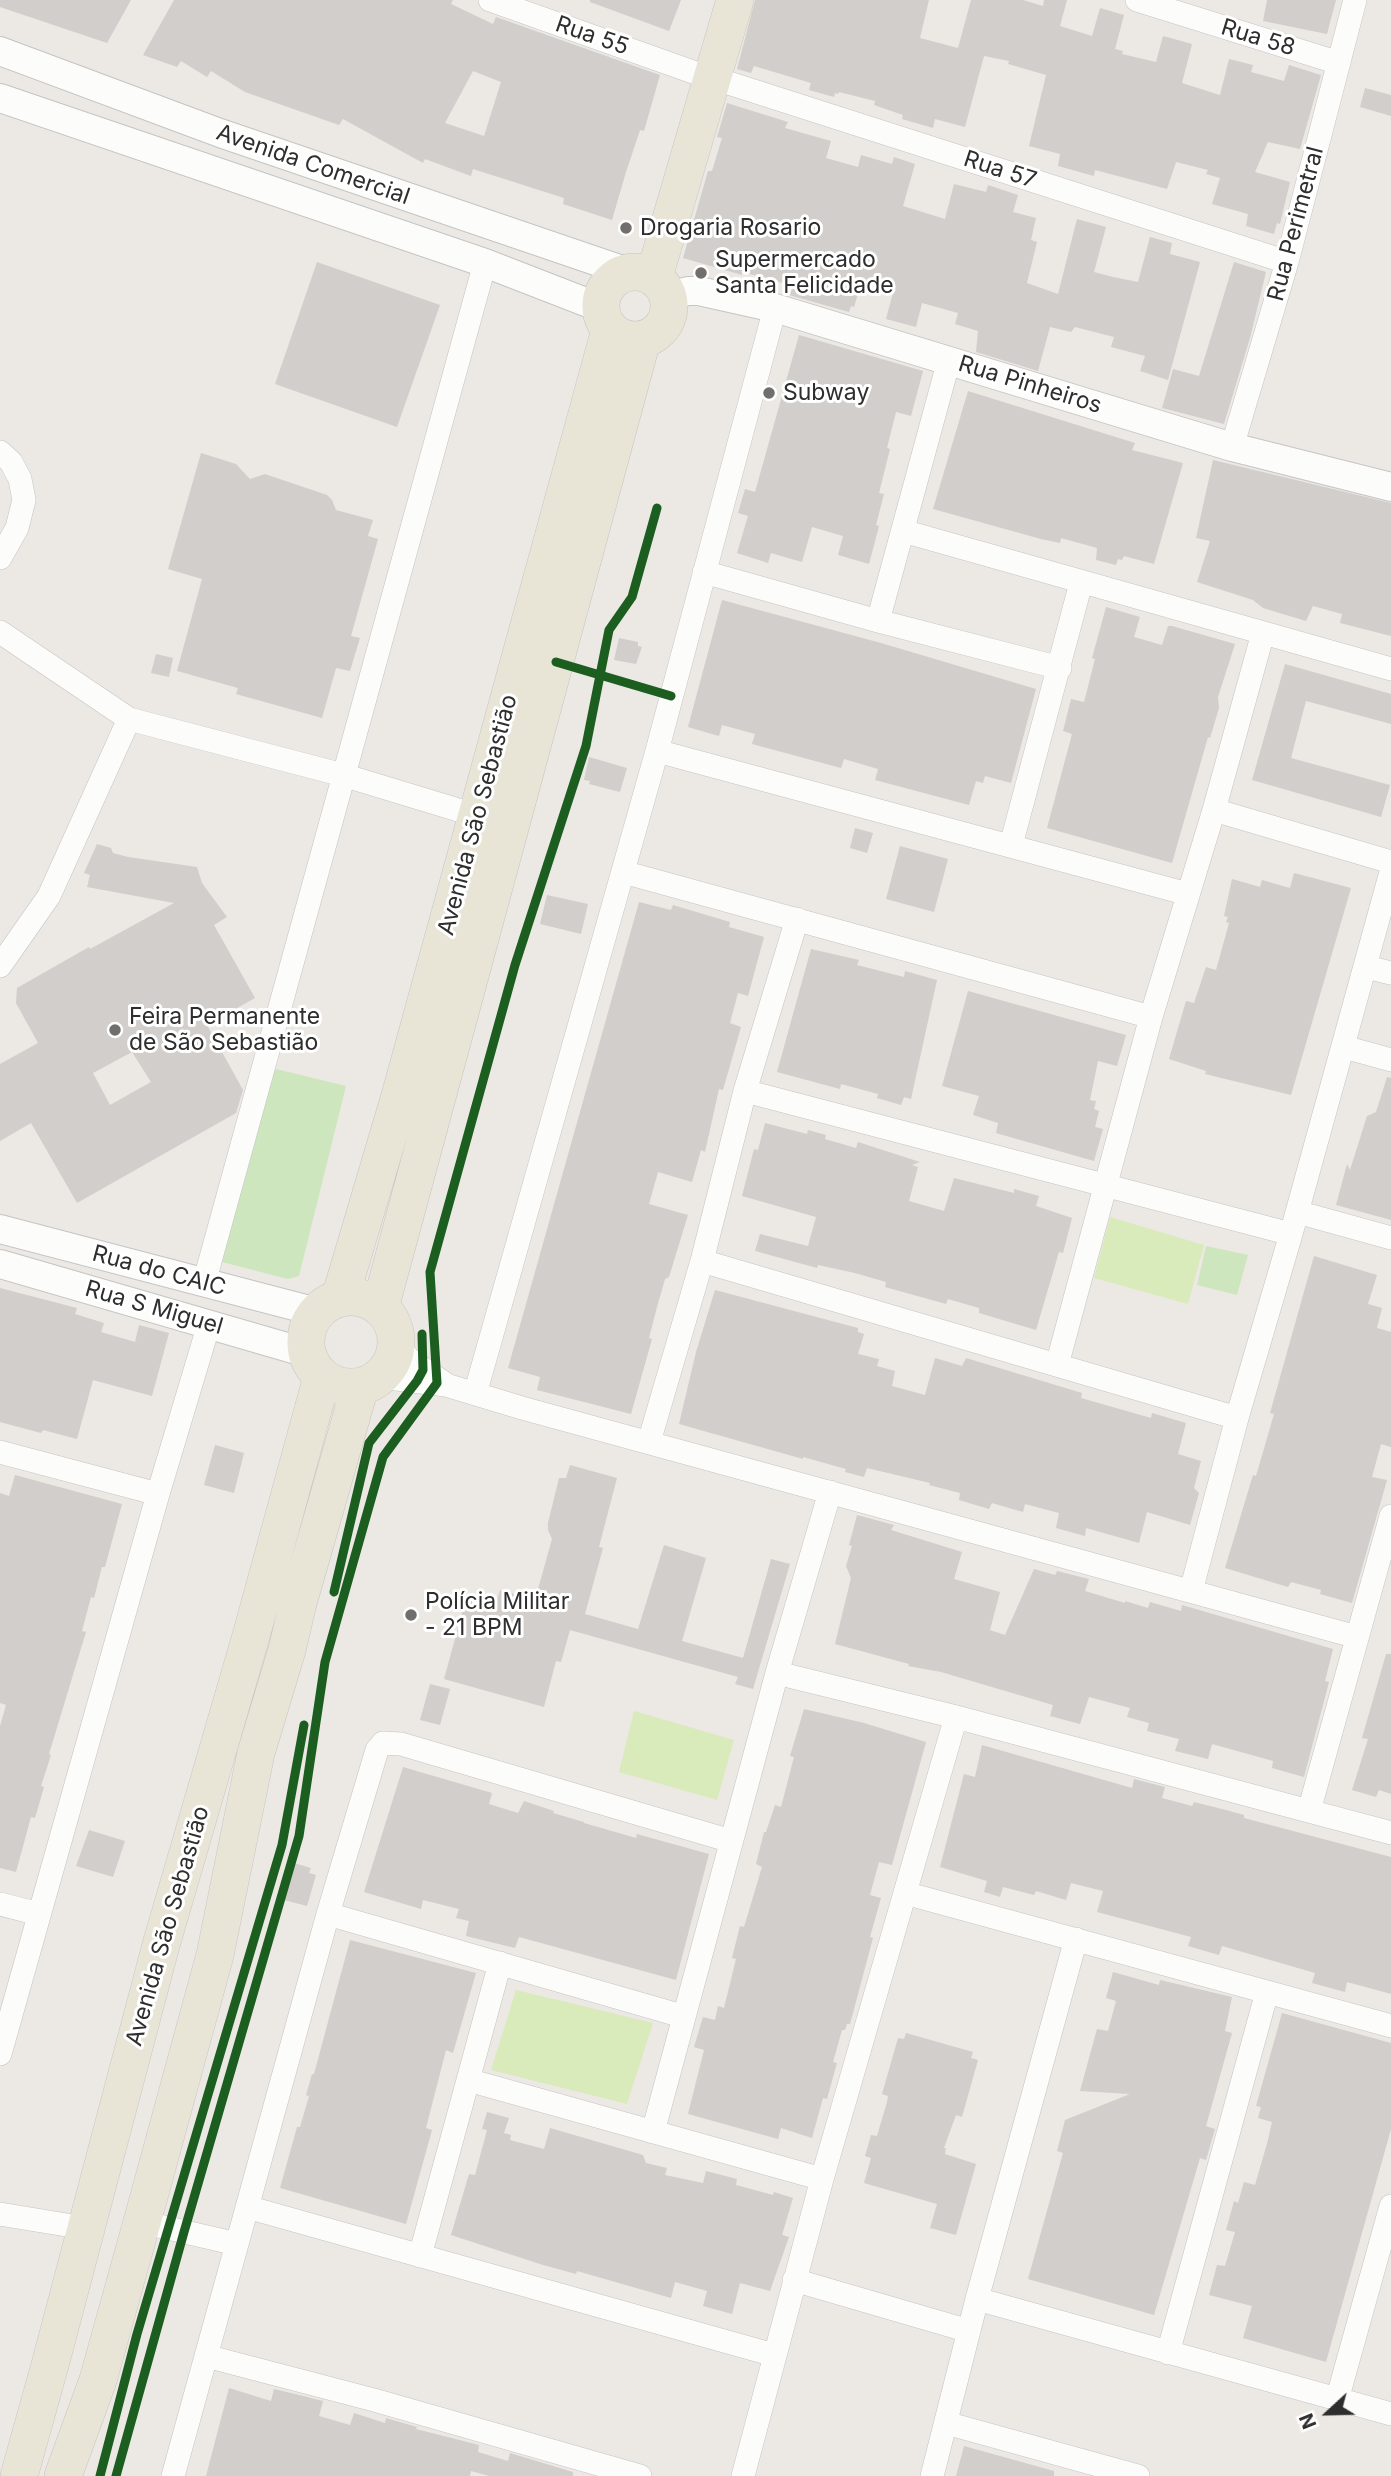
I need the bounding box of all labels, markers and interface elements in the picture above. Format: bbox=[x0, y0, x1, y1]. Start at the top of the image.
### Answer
street label: Rua 55 bbox=[552, 11, 632, 61]
street label: Rua 58 bbox=[1218, 14, 1298, 62]
street label: Avenida Comercial bbox=[213, 119, 413, 211]
street label: Rua Perimetral bbox=[1262, 144, 1330, 304]
street label: Rua 57 bbox=[960, 145, 1040, 195]
place label: Drogaria Rosario bbox=[640, 214, 821, 242]
marker: Drogaria Rosario bbox=[618, 220, 634, 236]
place label: Supermercado Santa Felicidade bbox=[715, 246, 894, 300]
marker: Supermercado Santa Felicidade bbox=[693, 265, 709, 281]
street label: Rua Pinheiros bbox=[955, 350, 1105, 420]
place label: Subway bbox=[783, 379, 869, 407]
marker: Subway bbox=[761, 385, 777, 401]
street label: Avenida São Sebastião bbox=[433, 692, 523, 938]
place label: Feira Permanente de São Sebastião bbox=[129, 1003, 320, 1057]
marker: Feira Permanente de São Sebastião bbox=[107, 1022, 123, 1038]
street label: Rua do CAIC bbox=[89, 1240, 229, 1302]
street label: Rua S Miguel bbox=[82, 1275, 226, 1341]
place label: Polícia Militar - 21 BPM bbox=[425, 1588, 569, 1642]
marker: Polícia Militar - 21 BPM bbox=[403, 1607, 419, 1623]
street label: Avenida São Sebastião bbox=[121, 1803, 215, 2049]
north arrow bbox=[1293, 2378, 1363, 2448]
text: N bbox=[1295, 2410, 1321, 2432]

